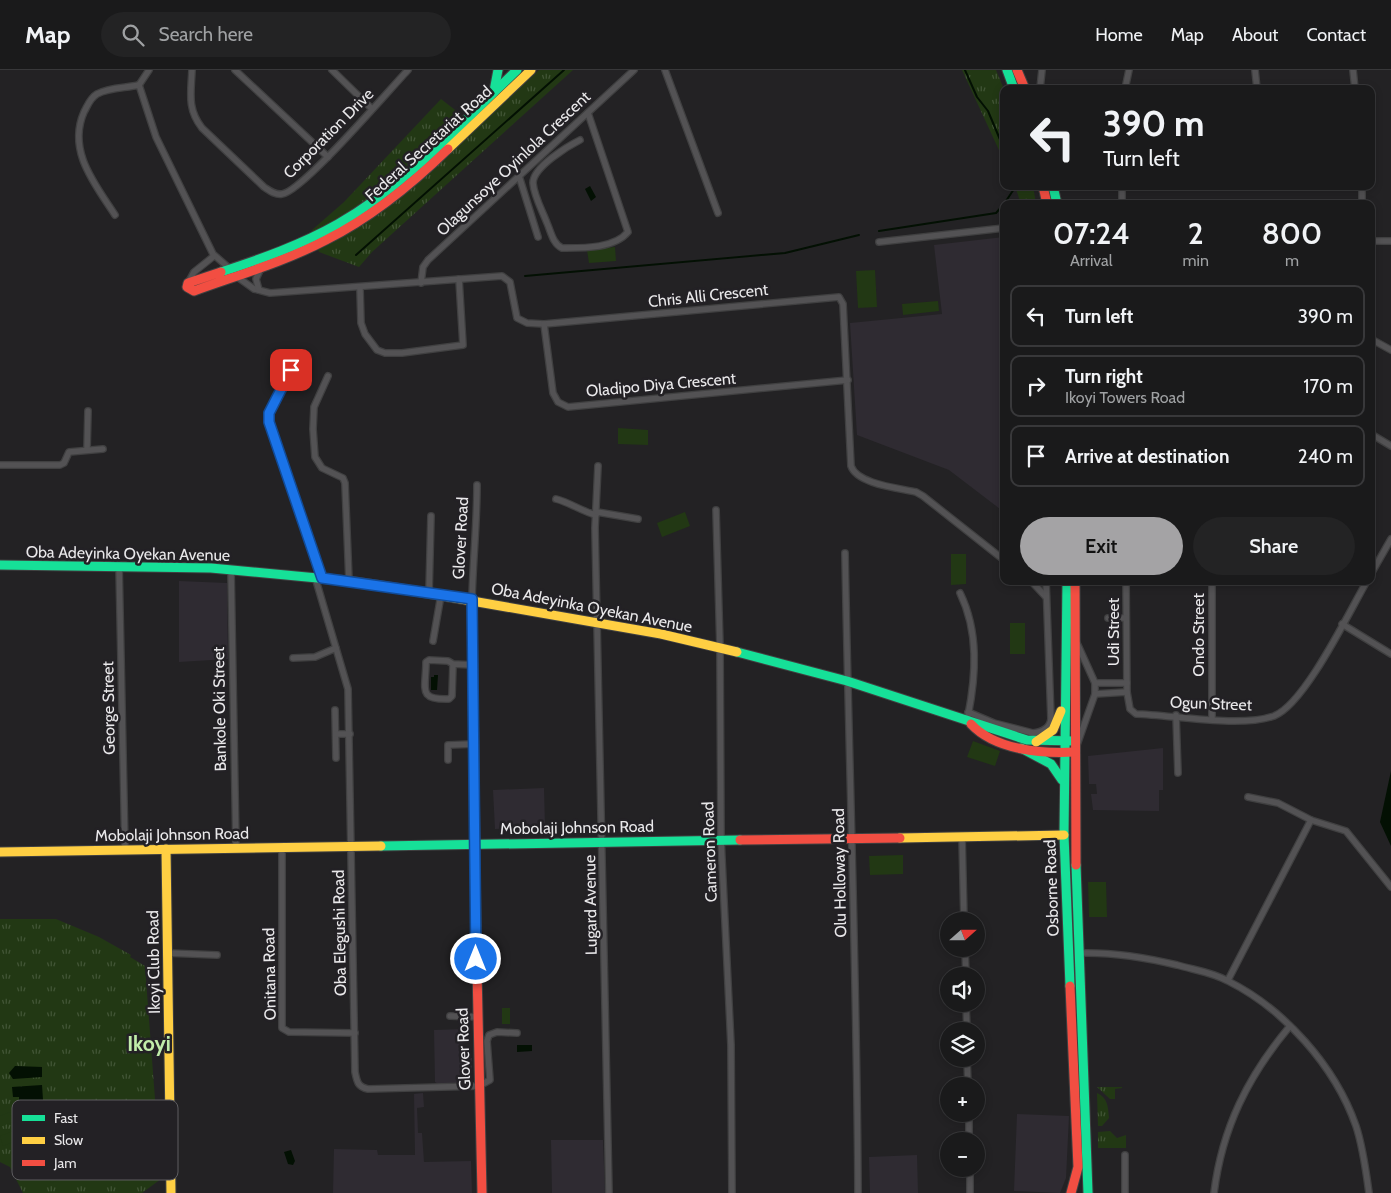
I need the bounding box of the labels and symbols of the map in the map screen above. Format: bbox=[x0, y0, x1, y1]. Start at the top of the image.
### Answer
street label: Federal Secretariat Road bbox=[361, 82, 495, 205]
street label: Corporation Drive bbox=[279, 84, 377, 182]
street label: Olagunsoye Oyinlola Crescent bbox=[433, 87, 595, 240]
street label: Chris Alli Crescent bbox=[647, 280, 770, 311]
pin bbox=[270, 349, 312, 391]
street label: Oladipo Diya Crescent bbox=[585, 368, 737, 401]
street label: Glover Road bbox=[449, 496, 472, 580]
street label: Oba Adeyinka Oyekan Avenue bbox=[26, 542, 230, 565]
street label: Oba Adeyinka Oyekan Avenue bbox=[490, 579, 694, 636]
street label: Ondo Street bbox=[1189, 593, 1208, 677]
street label: Udi Street bbox=[1104, 597, 1123, 666]
street label: Bankole Oki Street bbox=[209, 646, 230, 772]
street label: George Street bbox=[98, 660, 119, 755]
street label: Ogun Street bbox=[1170, 693, 1253, 714]
street label: Cameron Road bbox=[698, 801, 721, 903]
street label: Olu Holloway Road bbox=[829, 808, 850, 938]
street label: Mobolaji Johnson Road bbox=[500, 817, 654, 838]
street label: Mobolaji Johnson Road bbox=[95, 824, 249, 845]
street label: Osborne Road bbox=[1040, 839, 1063, 937]
street label: Lugard Avenue bbox=[580, 855, 601, 955]
street label: Oba Elegushi Road bbox=[329, 870, 350, 996]
street label: Ikoyi Club Road bbox=[143, 910, 164, 1014]
north arrow bbox=[940, 912, 985, 958]
street label: Onitana Road bbox=[259, 928, 280, 1020]
position arrow bbox=[449, 932, 501, 984]
street label: Glover Road bbox=[453, 1008, 474, 1090]
district label: Ikoyi bbox=[127, 1031, 171, 1056]
legend bbox=[12, 1100, 178, 1180]
text: Fast bbox=[54, 1109, 78, 1127]
text: Slow bbox=[54, 1131, 83, 1149]
text: Jam bbox=[53, 1154, 76, 1172]

